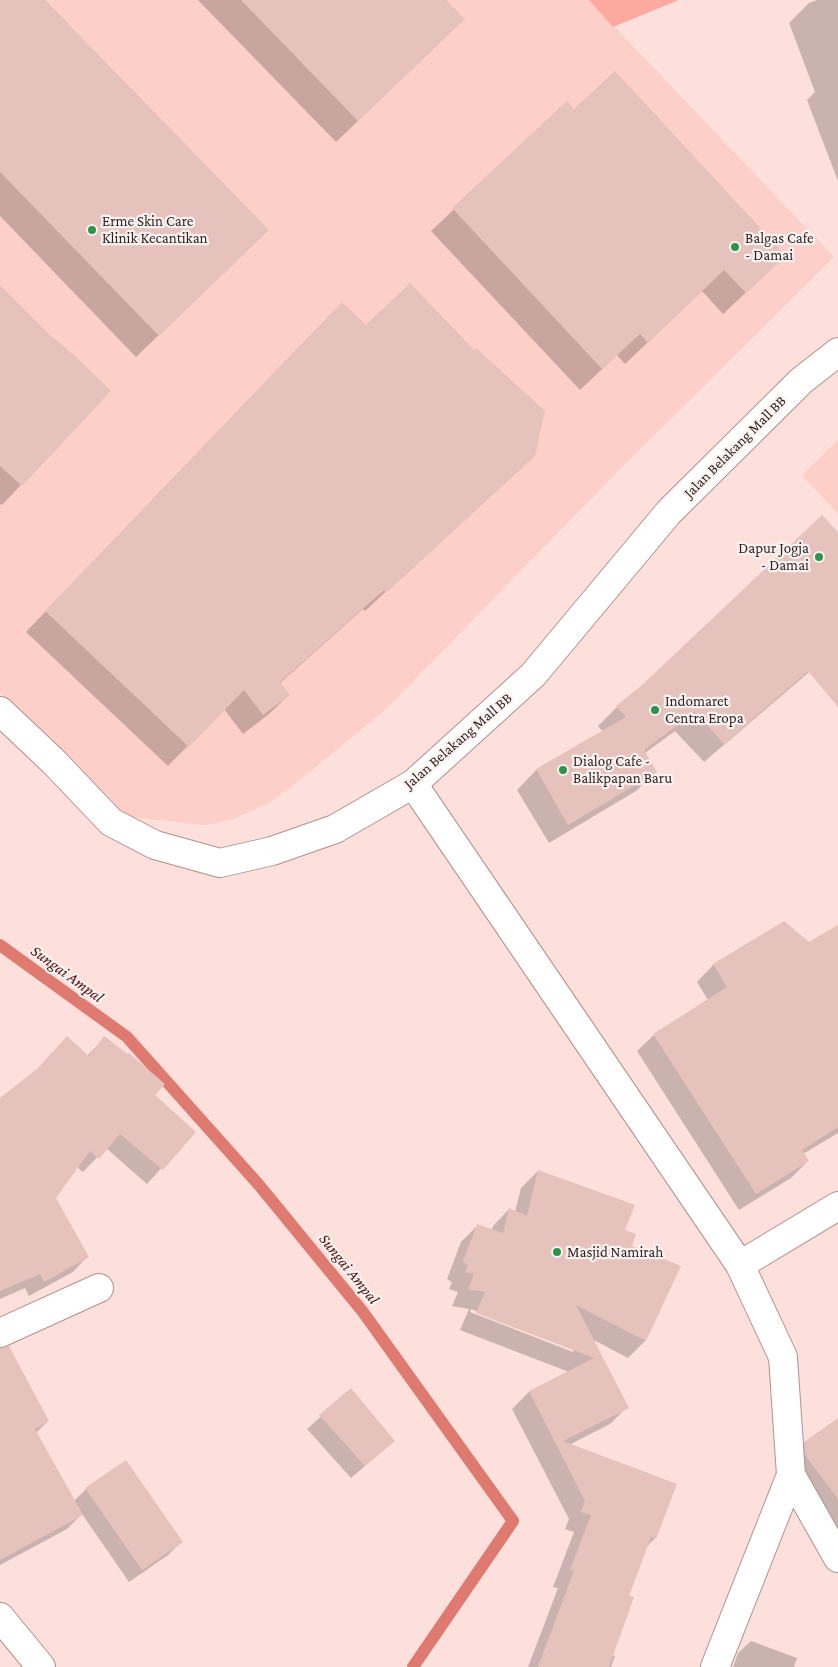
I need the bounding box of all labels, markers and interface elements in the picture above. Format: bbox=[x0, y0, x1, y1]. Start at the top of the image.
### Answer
place label: Erme Skin Care Klinik Kecantikan bbox=[102, 212, 208, 247]
marker: Erme Skin Care Klinik Kecantikan bbox=[86, 224, 98, 236]
place label: Balgas Cafe - Damai bbox=[745, 229, 814, 264]
marker: Balgas Cafe - Damai bbox=[729, 241, 741, 253]
street label: Jalan Belakang Mall BB bbox=[680, 392, 790, 502]
place label: Dapur Jogja - Damai bbox=[738, 539, 809, 574]
marker: Dapur Jogja - Damai bbox=[813, 551, 825, 563]
street label: Jalan Belakang Mall BB bbox=[400, 689, 516, 793]
place label: Indomaret Centra Eropa bbox=[665, 692, 744, 727]
marker: Indomaret Centra Eropa bbox=[649, 704, 661, 716]
place label: Dialog Cafe - Balikpapan Baru bbox=[573, 752, 672, 787]
marker: Dialog Cafe - Balikpapan Baru bbox=[557, 764, 569, 776]
water label: Sungai Ampal bbox=[27, 941, 107, 1007]
water label: Sungai Ampal bbox=[315, 1230, 383, 1308]
place label: Masjid Namirah bbox=[567, 1243, 663, 1261]
marker: Masjid Namirah bbox=[551, 1246, 563, 1258]

